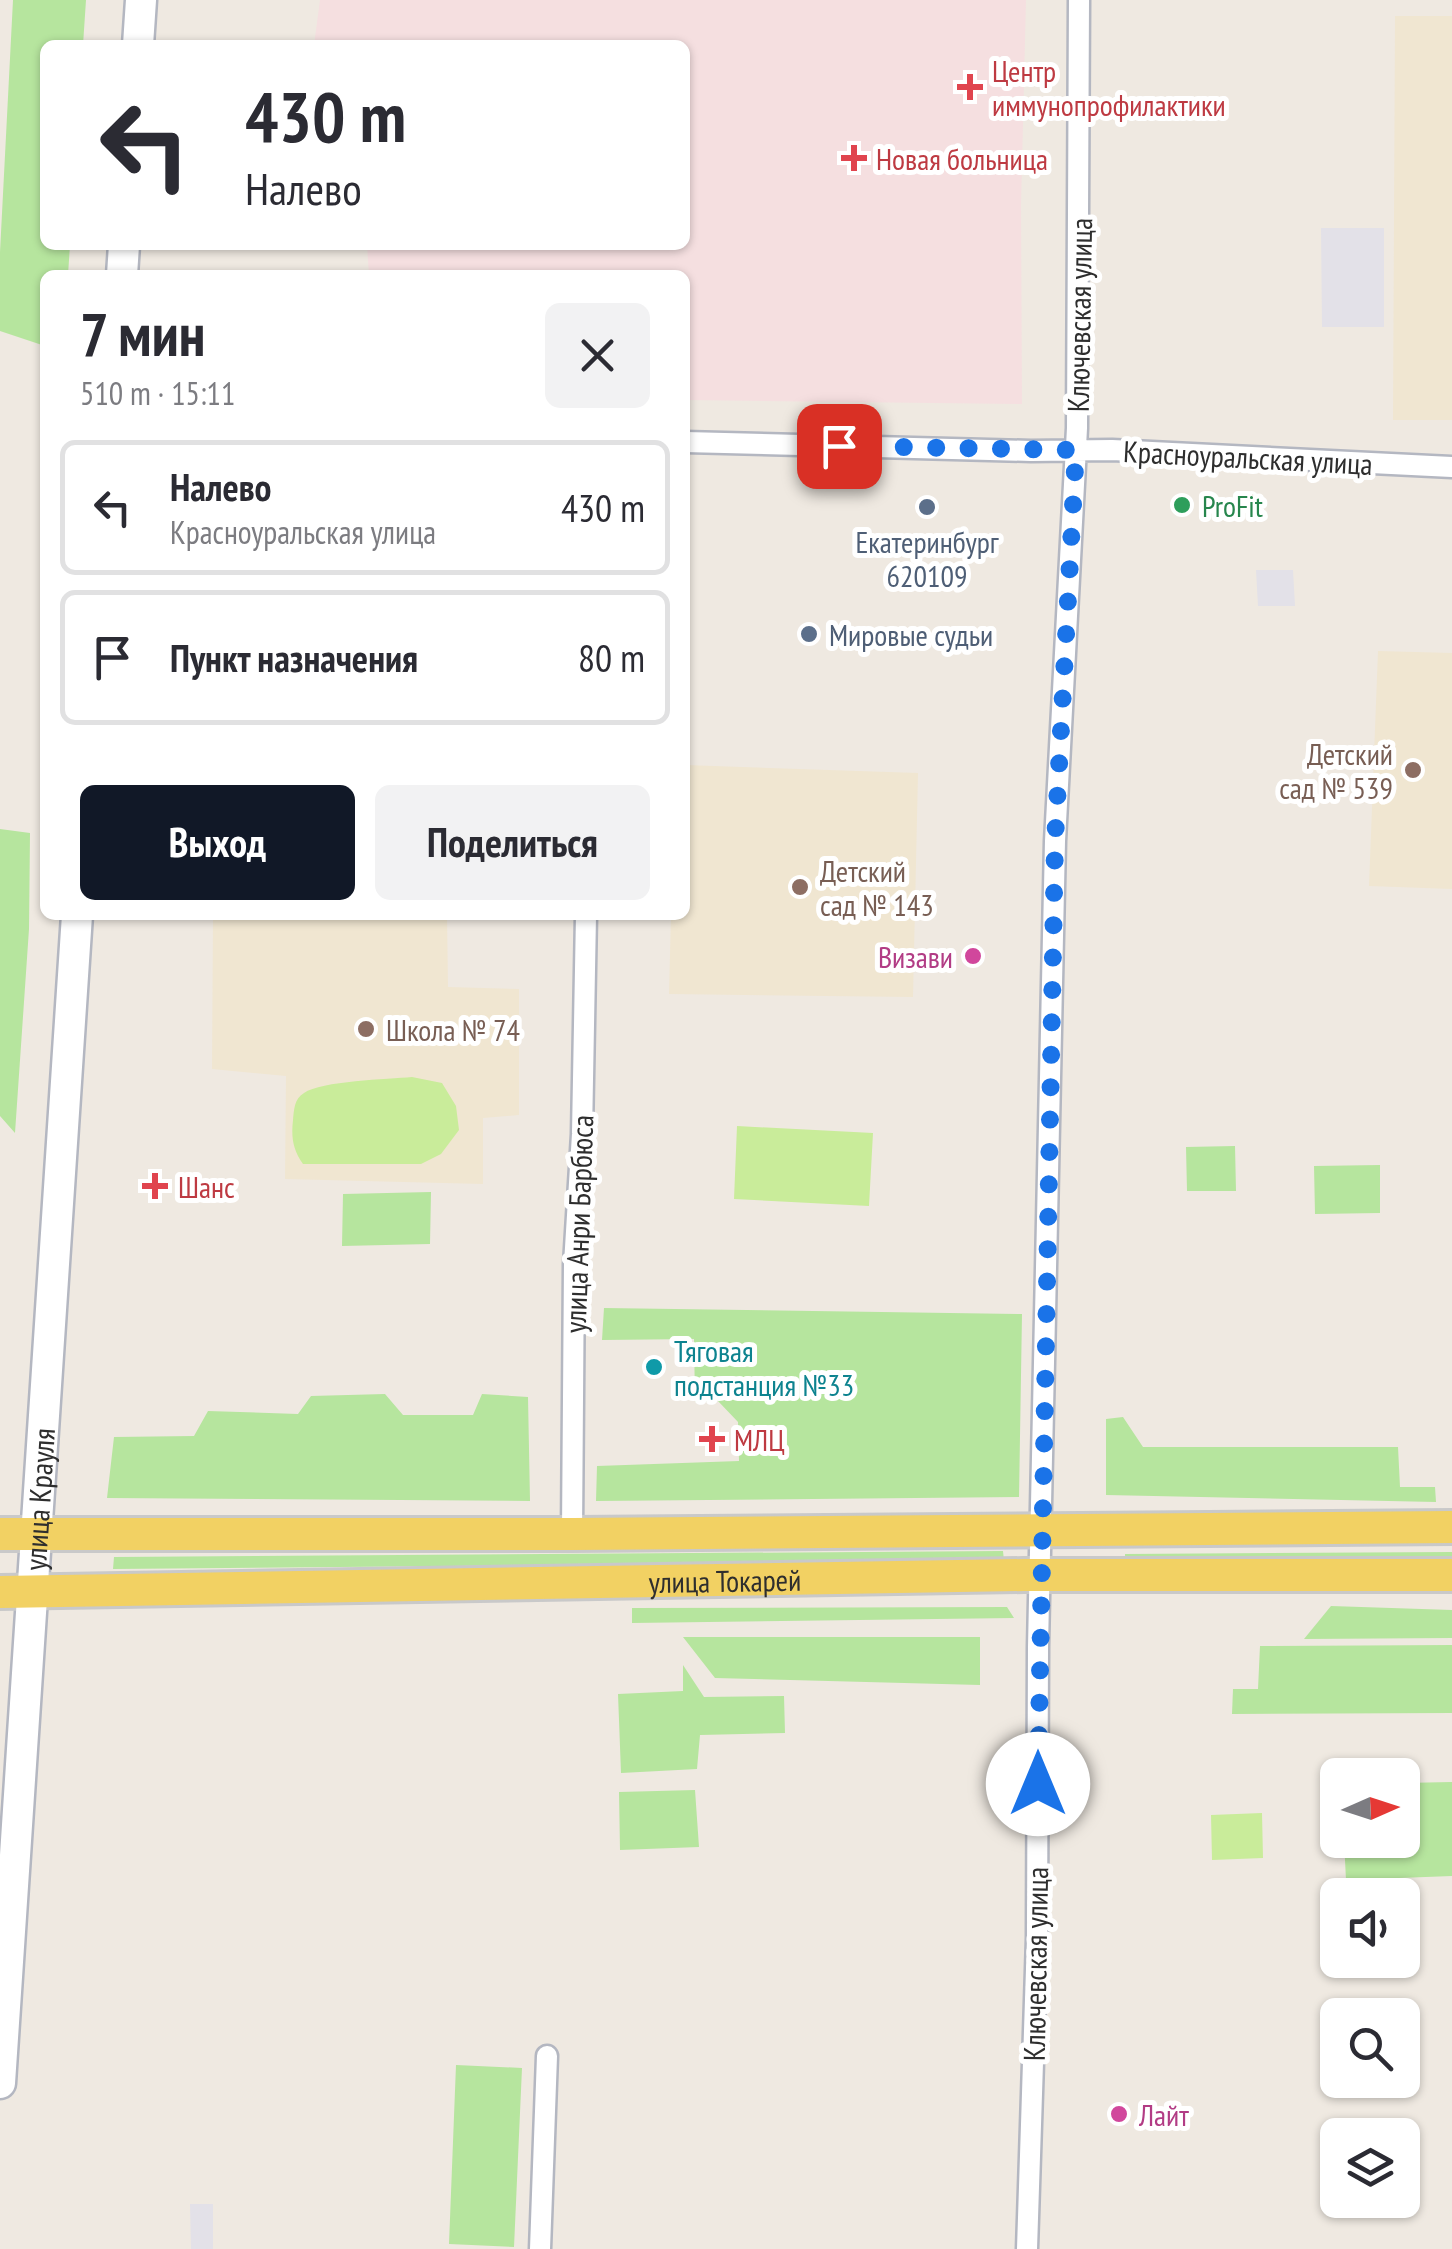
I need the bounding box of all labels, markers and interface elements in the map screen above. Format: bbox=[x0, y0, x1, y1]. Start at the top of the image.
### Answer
place label: Центр иммунопрофилактики bbox=[992, 51, 1226, 124]
text: 430 m bbox=[245, 71, 406, 161]
marker: Центр иммунопрофилактики bbox=[957, 74, 983, 100]
icon: left bbox=[80, 80, 210, 210]
place label: Новая больница bbox=[876, 139, 1048, 178]
marker: Новая больница bbox=[841, 145, 867, 171]
text: Налево bbox=[245, 159, 362, 217]
street label: Ключевская улица bbox=[1058, 218, 1100, 412]
text: 7 мин bbox=[80, 295, 205, 373]
button: close bbox=[545, 303, 650, 408]
text: 510 m · 15:11 bbox=[80, 372, 235, 414]
pin bbox=[797, 404, 882, 489]
icon: arrive bbox=[812, 419, 867, 474]
street label: Красноуральская улица bbox=[1122, 431, 1374, 483]
text: Налево bbox=[170, 462, 271, 511]
icon: left bbox=[85, 480, 140, 535]
text: 430 m bbox=[561, 483, 645, 532]
place label: ProFit bbox=[1202, 486, 1264, 525]
marker: ProFit bbox=[1171, 494, 1193, 516]
marker: Екатеринбург 620109 bbox=[916, 496, 938, 518]
text: Красноуральская улица bbox=[170, 511, 436, 553]
place label: Екатеринбург 620109 bbox=[855, 522, 999, 595]
place label: Мировые судьи bbox=[829, 615, 993, 654]
marker: Мировые судьи bbox=[798, 623, 820, 645]
icon: arrive bbox=[85, 630, 140, 685]
text: Пункт назначения bbox=[170, 633, 418, 682]
text: 80 m bbox=[578, 633, 645, 682]
place label: Детский сад № 539 bbox=[1279, 734, 1393, 807]
marker: Детский сад № 539 bbox=[1402, 759, 1424, 781]
button: Выход bbox=[80, 785, 355, 900]
button: Поделиться bbox=[375, 785, 650, 900]
place label: Детский сад № 143 bbox=[820, 851, 934, 924]
marker: Детский сад № 143 bbox=[789, 876, 811, 898]
place label: Визави bbox=[878, 937, 953, 976]
marker: Визави bbox=[962, 945, 984, 967]
place label: Школа № 74 bbox=[386, 1010, 520, 1049]
marker: Школа № 74 bbox=[355, 1018, 377, 1040]
street label: улица Анри Барбюса bbox=[555, 1114, 601, 1334]
place label: Шанс bbox=[178, 1167, 235, 1206]
marker: Шанс bbox=[142, 1173, 168, 1199]
place label: Тяговая подстанция №33 bbox=[674, 1331, 854, 1404]
marker: Тяговая подстанция №33 bbox=[643, 1356, 665, 1378]
place label: МЛЦ bbox=[734, 1420, 785, 1459]
marker: МЛЦ bbox=[699, 1426, 725, 1452]
street label: улица Крауля bbox=[14, 1427, 63, 1572]
street label: улица Токарей bbox=[648, 1559, 802, 1601]
position arrow bbox=[986, 1732, 1090, 1836]
north arrow bbox=[1320, 1758, 1420, 1858]
map controls bbox=[1320, 1758, 1420, 2218]
street label: Ключевская улица bbox=[1014, 1867, 1056, 2061]
button: sound bbox=[1320, 1878, 1420, 1978]
button: search bbox=[1320, 1998, 1420, 2098]
place label: Лайт bbox=[1138, 2095, 1189, 2134]
marker: Лайт bbox=[1108, 2103, 1130, 2125]
button: layers bbox=[1320, 2118, 1420, 2218]

